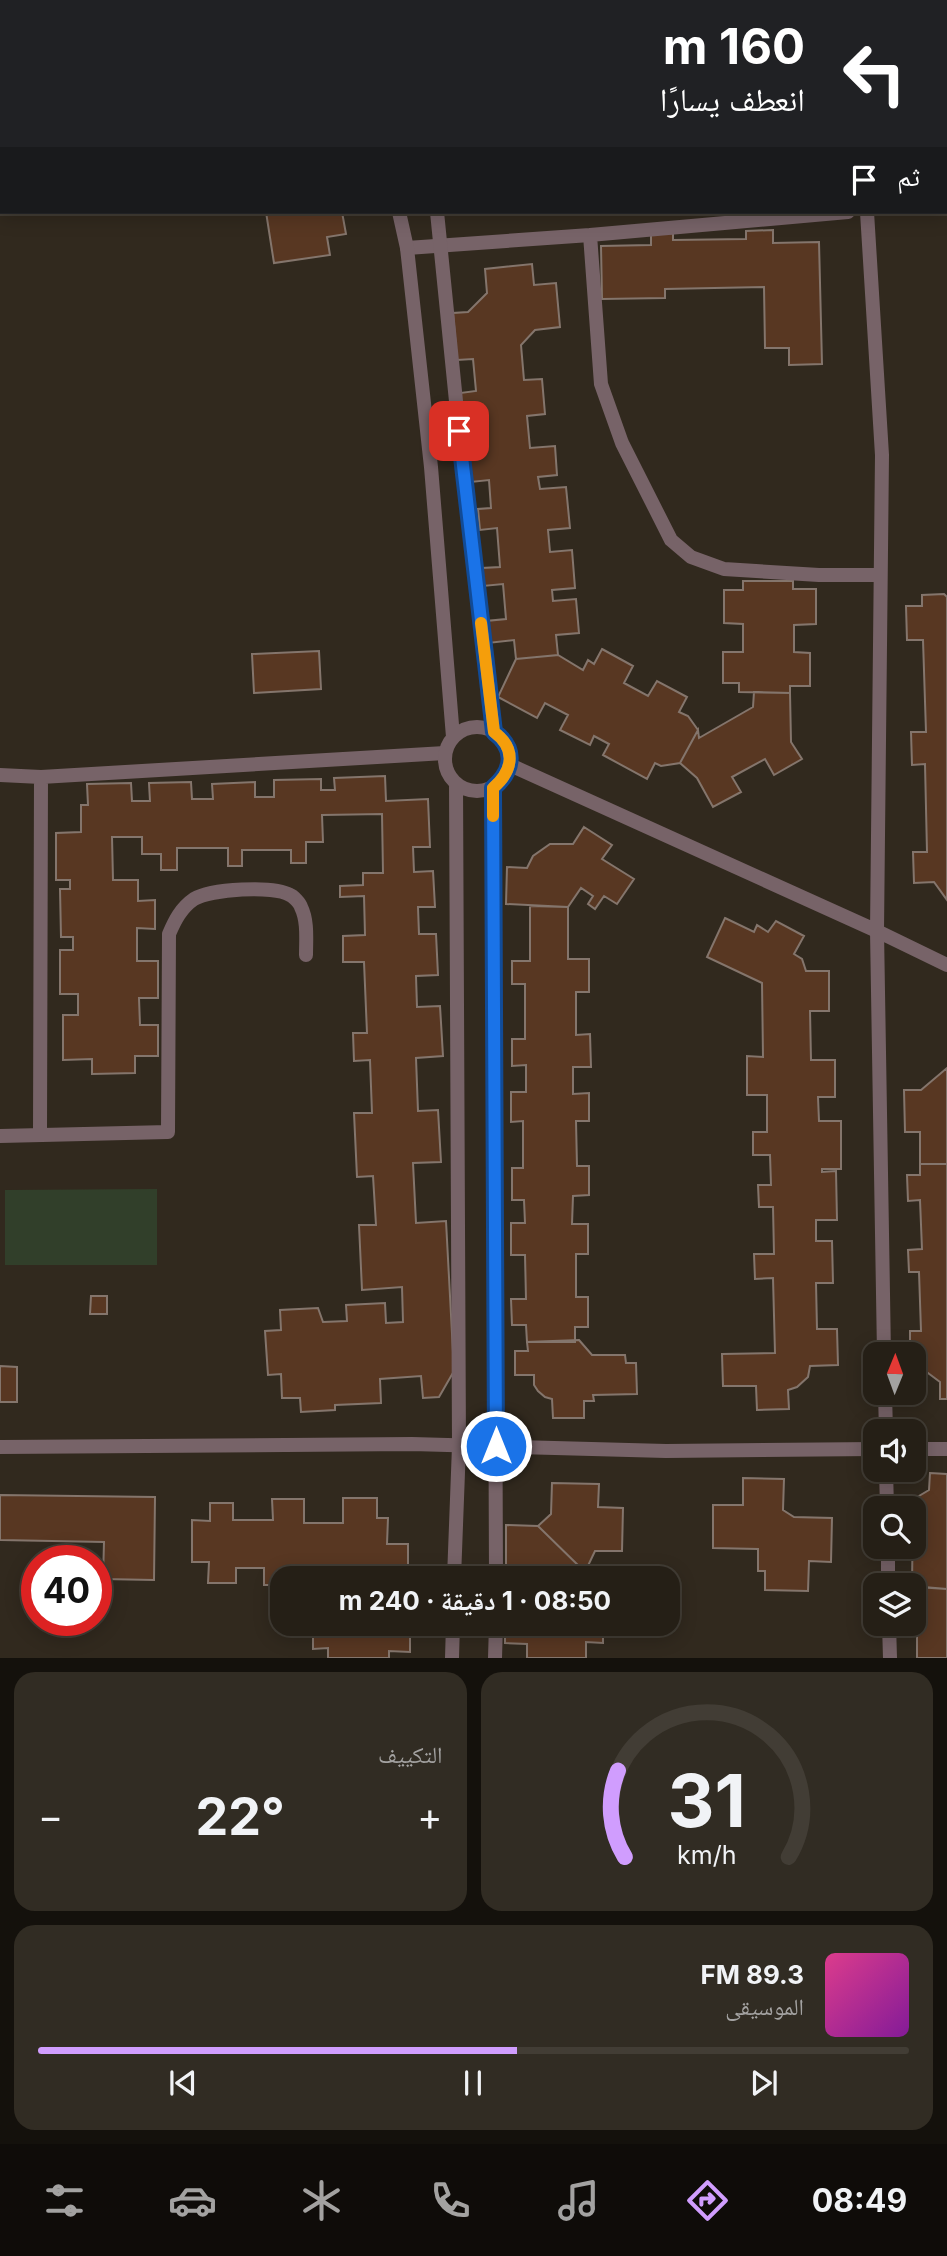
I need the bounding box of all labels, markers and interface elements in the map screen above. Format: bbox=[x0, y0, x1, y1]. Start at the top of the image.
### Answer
text: 160 m bbox=[663, 17, 805, 76]
icon: left bbox=[829, 28, 920, 119]
text: انعطف يسارًا bbox=[660, 80, 805, 119]
icon: arrive bbox=[845, 161, 883, 199]
text: ثم bbox=[897, 161, 920, 192]
pin bbox=[429, 401, 489, 461]
icon: arrive bbox=[440, 412, 478, 450]
north arrow bbox=[863, 1342, 926, 1405]
map controls bbox=[863, 1342, 926, 1636]
position arrow bbox=[459, 1409, 533, 1483]
button: sound bbox=[863, 1419, 926, 1482]
button: search bbox=[863, 1496, 926, 1559]
speed limit sign: 40 bbox=[21, 1545, 112, 1636]
button: layers bbox=[863, 1573, 926, 1636]
text: 08:50 · 1 دقيقة · 240 m bbox=[339, 1585, 611, 1616]
text: التكييف bbox=[378, 1741, 443, 1769]
text: 31 bbox=[668, 1757, 746, 1846]
text: 22° bbox=[196, 1785, 285, 1848]
text: − bbox=[38, 1793, 63, 1839]
text: + bbox=[417, 1793, 443, 1839]
text: km/h bbox=[677, 1840, 736, 1870]
text: 89.3 FM bbox=[700, 1959, 804, 1990]
text: الموسيقى bbox=[725, 1993, 804, 2021]
icon: previous bbox=[164, 2064, 202, 2102]
icon: pause bbox=[454, 2064, 492, 2102]
icon: next bbox=[745, 2064, 783, 2102]
icon: filters bbox=[40, 2176, 89, 2225]
icon: car bbox=[168, 2176, 217, 2225]
icon: climate bbox=[297, 2176, 346, 2225]
icon: phone bbox=[426, 2176, 475, 2225]
icon: music bbox=[554, 2176, 603, 2225]
icon: directions bbox=[683, 2176, 732, 2225]
text: 08:49 bbox=[812, 2181, 907, 2220]

